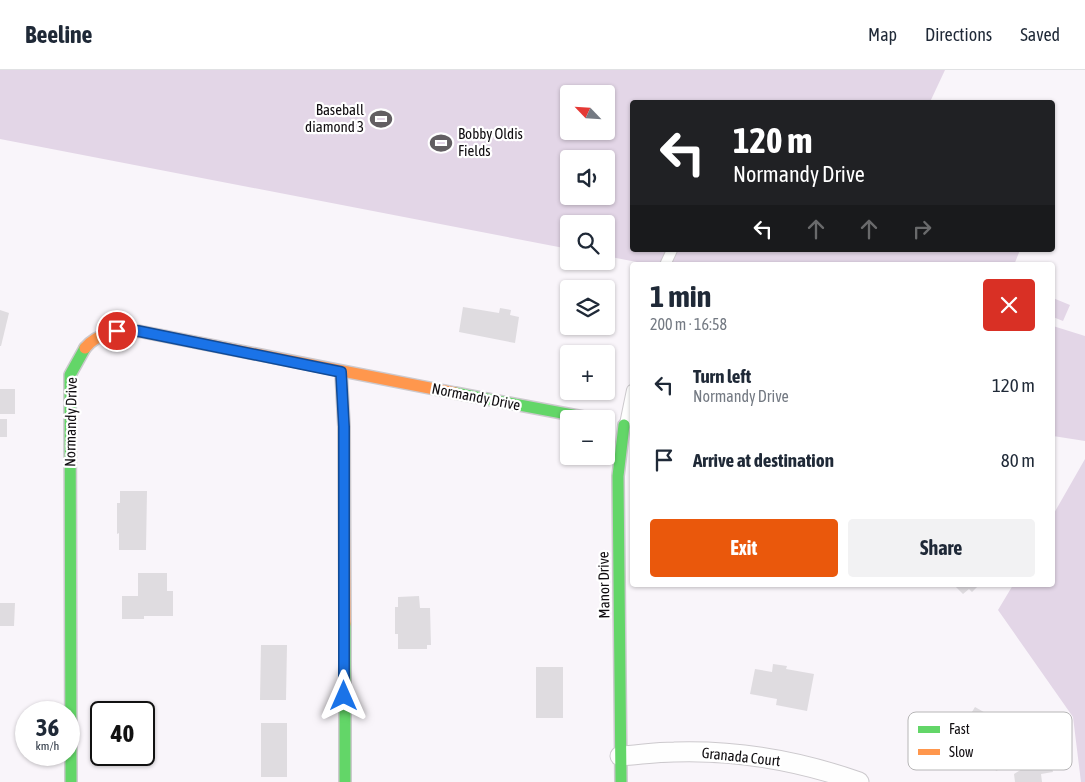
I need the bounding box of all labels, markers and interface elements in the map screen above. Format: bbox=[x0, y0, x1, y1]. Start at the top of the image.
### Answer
text: Beeline bbox=[25, 21, 92, 48]
text: Map bbox=[868, 24, 897, 45]
text: Directions bbox=[925, 24, 992, 45]
text: Saved bbox=[1020, 24, 1060, 45]
north arrow bbox=[560, 85, 615, 140]
map controls bbox=[560, 85, 615, 465]
place label: Baseball diamond 3 bbox=[305, 101, 364, 135]
sports icon: Baseball diamond 3 bbox=[368, 106, 394, 132]
icon: left bbox=[650, 120, 715, 185]
text: 120 m bbox=[733, 120, 812, 160]
place label: Bobby Oldis Fields bbox=[458, 125, 523, 159]
sports icon: Bobby Oldis Fields bbox=[428, 130, 454, 156]
button: sound bbox=[560, 150, 615, 205]
text: Normandy Drive bbox=[733, 161, 865, 187]
button: search bbox=[560, 215, 615, 270]
icon: left bbox=[749, 215, 777, 243]
icon: ahead bbox=[802, 215, 830, 243]
icon: ahead bbox=[855, 215, 883, 243]
icon: right bbox=[908, 215, 936, 243]
text: 1 min bbox=[650, 279, 711, 313]
button: close bbox=[983, 279, 1035, 331]
button: layers bbox=[560, 280, 615, 335]
pin bbox=[96, 310, 138, 352]
text: 200 m · 16:58 bbox=[650, 315, 727, 333]
icon: arrive bbox=[103, 317, 131, 345]
button: + bbox=[560, 345, 615, 400]
text: Turn left bbox=[693, 365, 751, 387]
icon: left bbox=[650, 371, 678, 399]
text: 120 m bbox=[992, 374, 1035, 396]
street label: Normandy Drive bbox=[61, 377, 80, 467]
street label: Normandy Drive bbox=[430, 380, 522, 413]
text: Normandy Drive bbox=[693, 387, 789, 405]
button: − bbox=[560, 410, 615, 465]
icon: arrive bbox=[650, 446, 678, 474]
text: Arrive at destination bbox=[693, 449, 834, 471]
text: 80 m bbox=[1001, 449, 1035, 471]
button: Exit bbox=[650, 519, 838, 577]
button: Share bbox=[848, 519, 1035, 577]
street label: Manor Drive bbox=[594, 551, 613, 619]
position arrow bbox=[317, 669, 369, 721]
speed limit sign: 40 bbox=[90, 701, 155, 766]
legend bbox=[908, 712, 1072, 770]
text: 36 bbox=[36, 713, 59, 741]
text: Fast bbox=[949, 721, 970, 737]
text: km/h bbox=[36, 739, 59, 753]
street label: Granada Court bbox=[701, 744, 781, 769]
text: Slow bbox=[949, 744, 974, 760]

